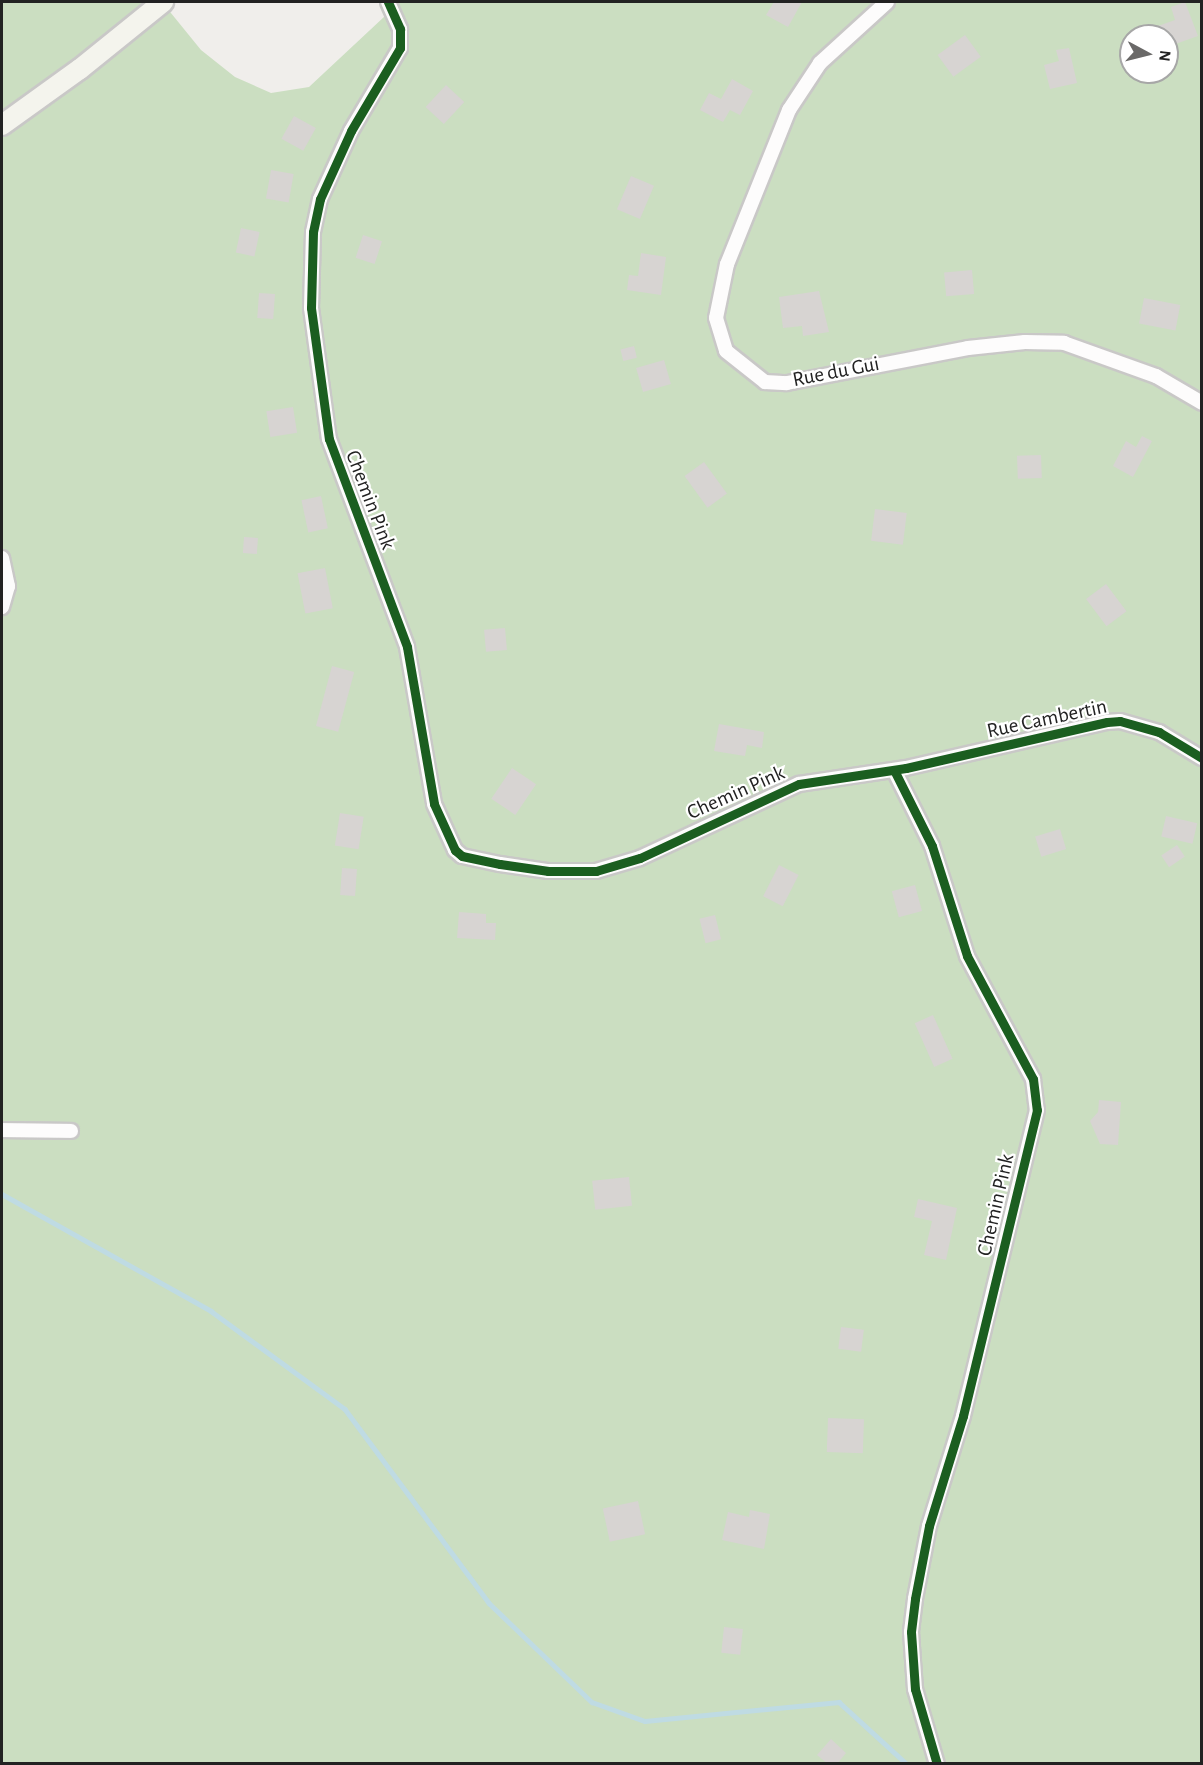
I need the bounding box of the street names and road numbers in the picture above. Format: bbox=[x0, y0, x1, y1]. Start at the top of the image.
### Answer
street label: Rue du Gui bbox=[790, 351, 882, 393]
street label: Chemin Pink bbox=[340, 447, 400, 553]
street label: Rue Cambertin bbox=[985, 694, 1109, 744]
street label: Chemin Pink bbox=[683, 760, 789, 826]
street label: Chemin Pink bbox=[972, 1151, 1020, 1259]

